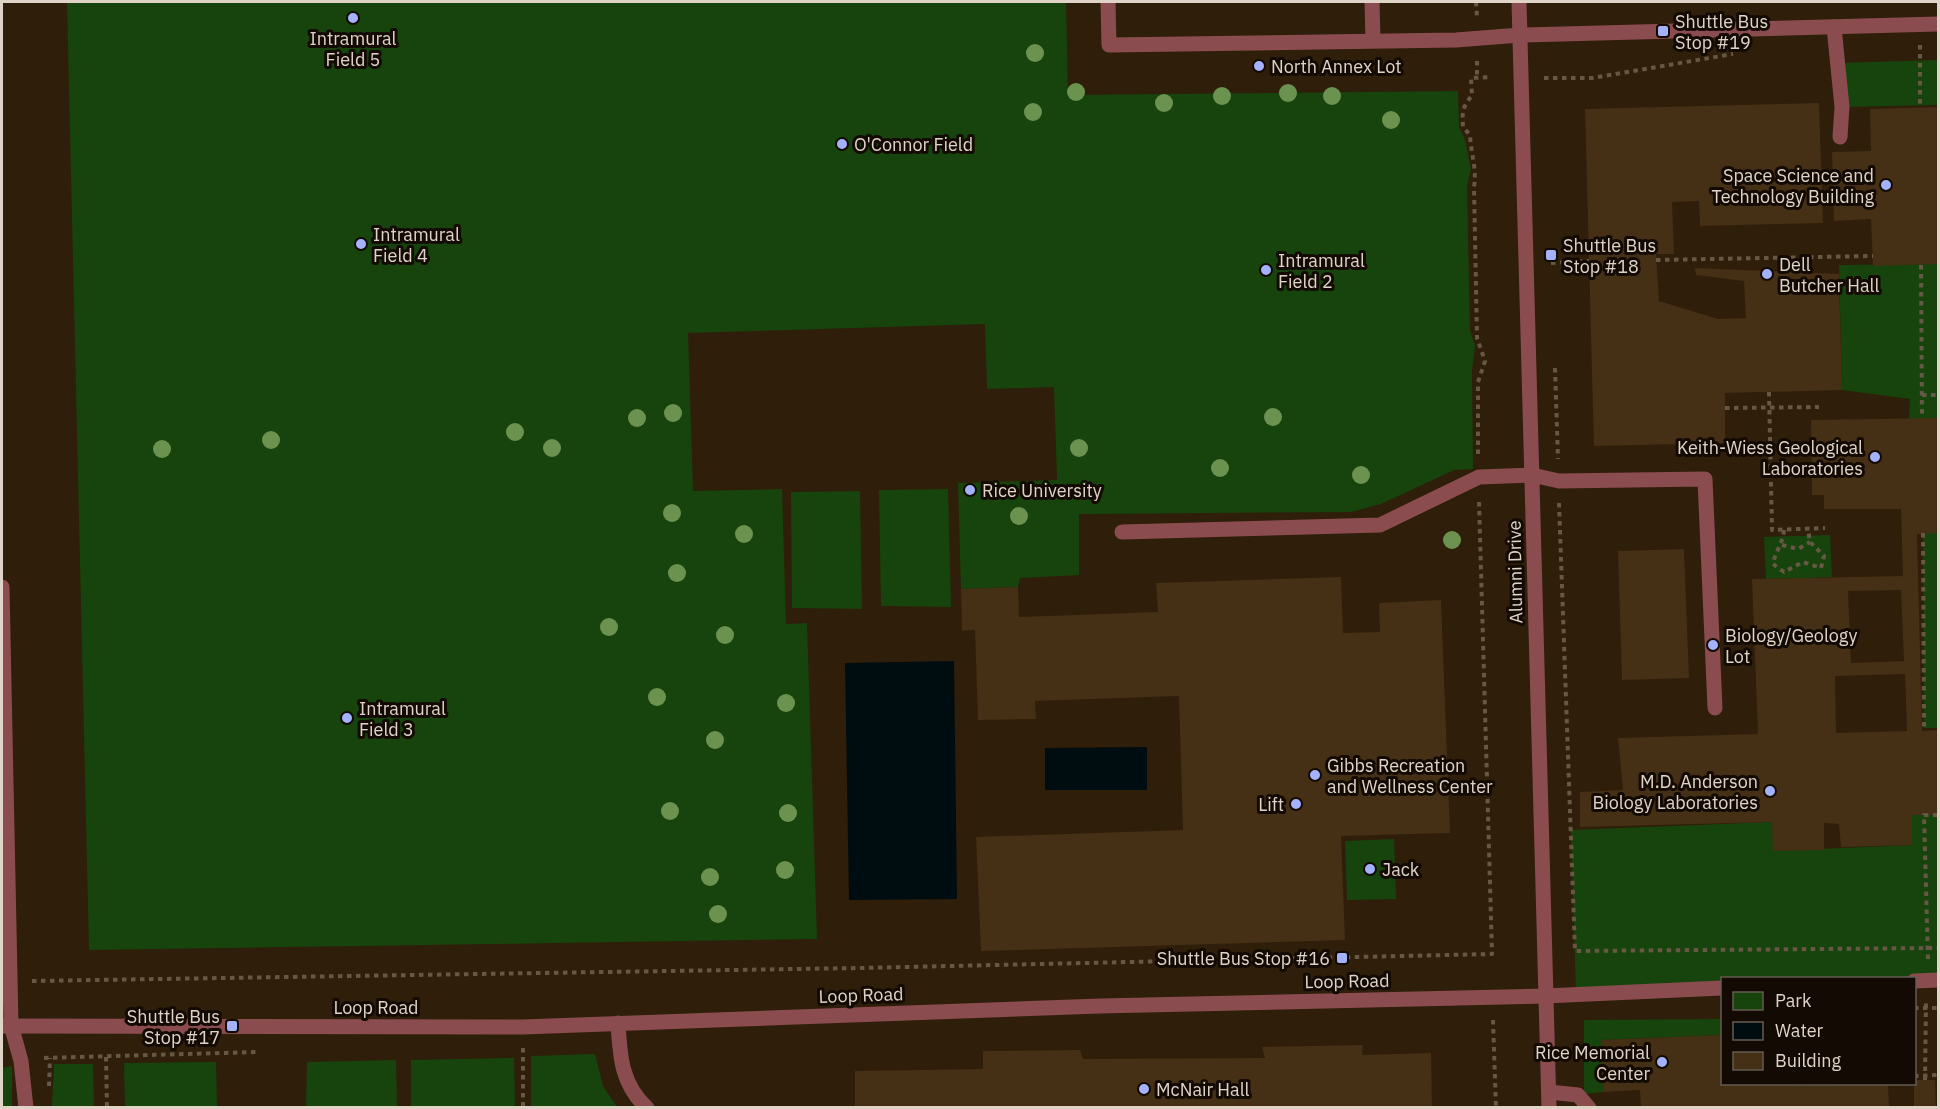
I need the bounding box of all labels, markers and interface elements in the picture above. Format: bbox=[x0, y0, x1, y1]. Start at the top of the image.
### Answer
place label: Shuttle Bus Stop #19 bbox=[1675, 10, 1768, 54]
marker: Intramural Field 5 bbox=[346, 11, 360, 25]
marker: Shuttle Bus Stop #19 bbox=[1656, 24, 1670, 38]
place label: Intramural Field 5 bbox=[310, 27, 397, 71]
place label: North Annex Lot bbox=[1271, 55, 1402, 78]
marker: North Annex Lot bbox=[1252, 59, 1266, 73]
place label: O'Connor Field bbox=[854, 133, 973, 156]
marker: O'Connor Field bbox=[835, 137, 849, 151]
place label: Space Science and Technology Building bbox=[1712, 164, 1874, 208]
marker: Space Science and Technology Building bbox=[1879, 178, 1893, 192]
place label: Intramural Field 4 bbox=[373, 223, 460, 267]
place label: Shuttle Bus Stop #18 bbox=[1563, 234, 1656, 278]
marker: Intramural Field 4 bbox=[354, 237, 368, 251]
marker: Shuttle Bus Stop #18 bbox=[1544, 248, 1558, 262]
place label: Intramural Field 2 bbox=[1278, 249, 1365, 293]
place label: Dell Butcher Hall bbox=[1779, 253, 1879, 297]
marker: Intramural Field 2 bbox=[1259, 263, 1273, 277]
marker: Dell Butcher Hall bbox=[1760, 267, 1774, 281]
place label: Keith-Wiess Geological Laboratories bbox=[1677, 436, 1863, 480]
marker: Keith-Wiess Geological Laboratories bbox=[1868, 450, 1882, 464]
place label: Rice University bbox=[982, 479, 1102, 502]
marker: Rice University bbox=[963, 483, 977, 497]
street label: Alumni Drive bbox=[1503, 520, 1527, 624]
place label: Biology/Geology Lot bbox=[1725, 624, 1857, 668]
marker: Biology/Geology Lot bbox=[1706, 638, 1720, 652]
place label: Intramural Field 3 bbox=[359, 697, 446, 741]
marker: Intramural Field 3 bbox=[340, 711, 354, 725]
place label: Gibbs Recreation and Wellness Center bbox=[1327, 754, 1493, 798]
marker: Gibbs Recreation and Wellness Center bbox=[1308, 768, 1322, 782]
place label: M.D. Anderson Biology Laboratories bbox=[1593, 770, 1758, 814]
marker: M.D. Anderson Biology Laboratories bbox=[1763, 784, 1777, 798]
place label: Lift bbox=[1258, 793, 1284, 816]
marker: Lift bbox=[1289, 797, 1303, 811]
place label: Jack bbox=[1382, 858, 1420, 881]
marker: Jack bbox=[1363, 862, 1377, 876]
place label: Shuttle Bus Stop #16 bbox=[1157, 947, 1330, 970]
marker: Shuttle Bus Stop #16 bbox=[1335, 951, 1349, 965]
street label: Loop Road bbox=[1304, 969, 1390, 993]
legend bbox=[1721, 977, 1916, 1085]
street label: Loop Road bbox=[818, 982, 904, 1008]
text: Park bbox=[1775, 989, 1812, 1012]
street label: Loop Road bbox=[333, 996, 419, 1019]
place label: Shuttle Bus Stop #17 bbox=[127, 1005, 220, 1049]
marker: Shuttle Bus Stop #17 bbox=[225, 1019, 239, 1033]
text: Water bbox=[1775, 1019, 1824, 1042]
place label: Rice Memorial Center bbox=[1535, 1041, 1650, 1085]
text: Building bbox=[1775, 1049, 1842, 1072]
marker: Rice Memorial Center bbox=[1655, 1055, 1669, 1069]
place label: McNair Hall bbox=[1156, 1078, 1250, 1101]
marker: McNair Hall bbox=[1137, 1082, 1151, 1096]

